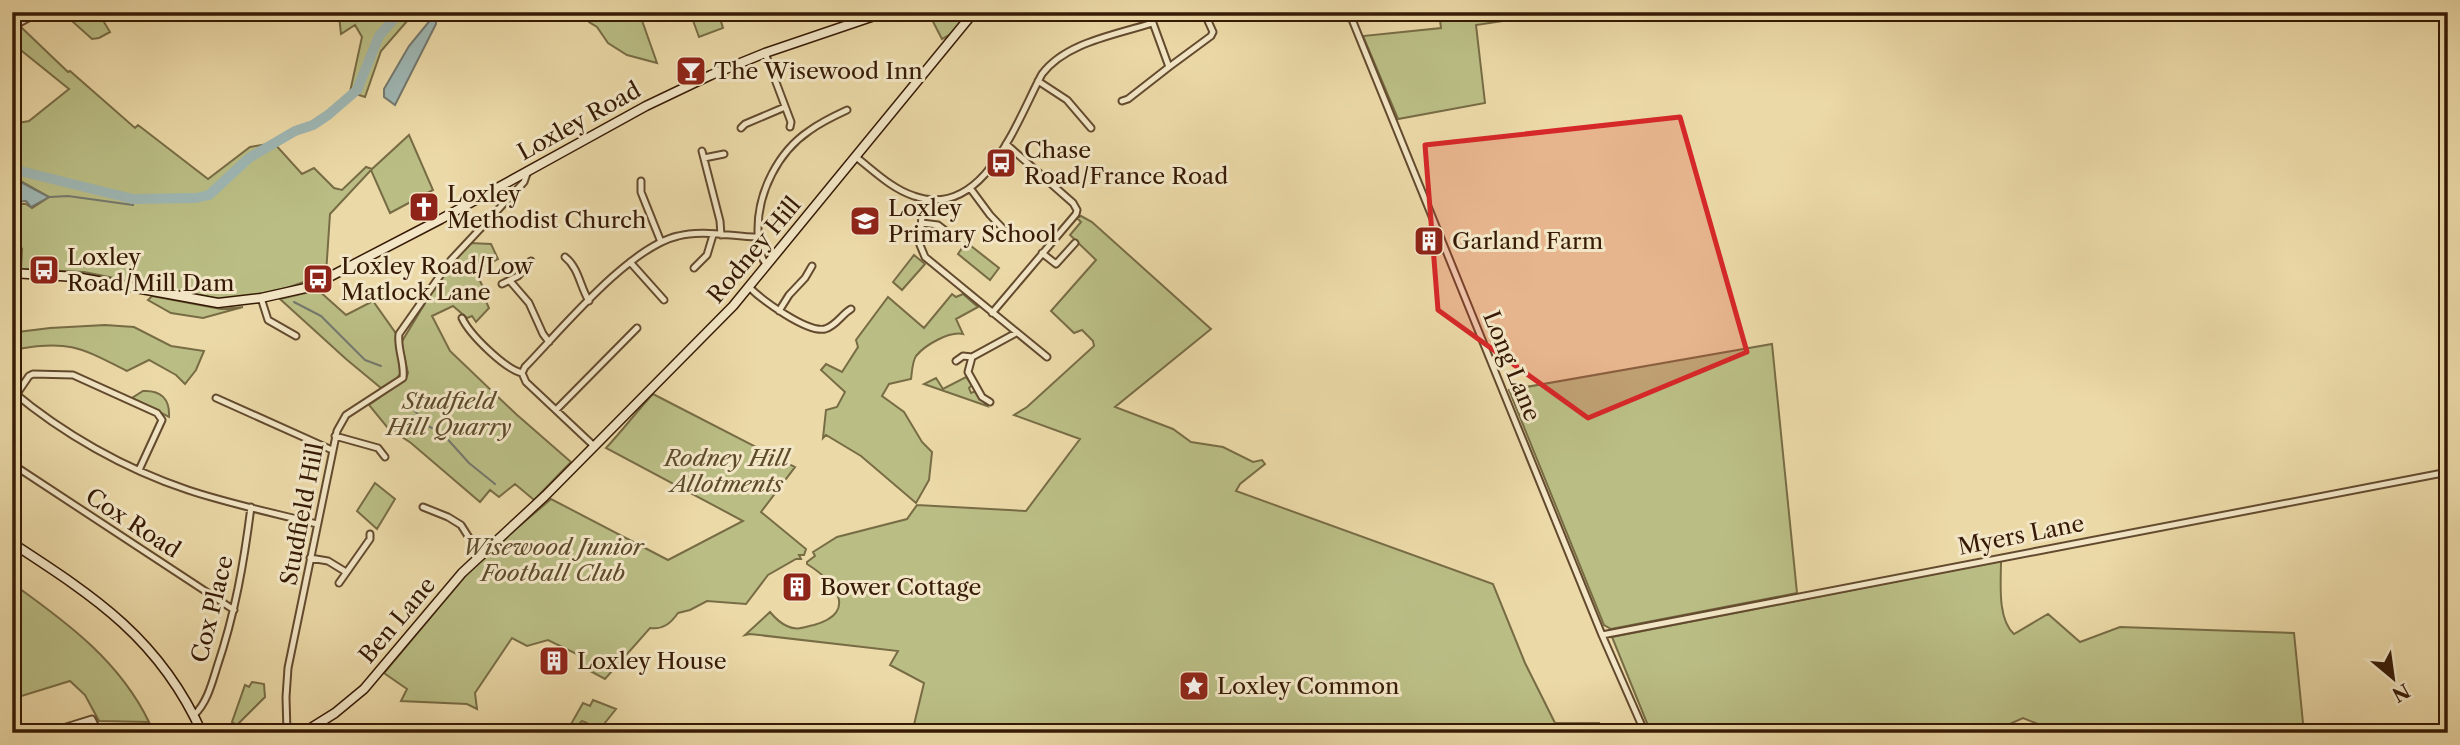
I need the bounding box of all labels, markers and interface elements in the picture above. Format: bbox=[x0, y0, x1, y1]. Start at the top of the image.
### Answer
bar icon: The Wisewood Inn bbox=[674, 54, 708, 88]
place label: The Wisewood Inn bbox=[714, 57, 923, 85]
street label: Loxley Road bbox=[513, 76, 645, 166]
place label: Chase Road/France Road bbox=[1024, 136, 1228, 190]
bus stop icon: Chase Road/France Road bbox=[984, 146, 1018, 180]
place label: Loxley Methodist Church bbox=[447, 180, 647, 234]
church icon: Loxley Methodist Church bbox=[407, 190, 441, 224]
street label: Rodney Hill bbox=[701, 191, 807, 309]
place label: Loxley Primary School bbox=[888, 194, 1057, 248]
school or university icon: Loxley Primary School bbox=[848, 204, 882, 238]
building icon: Garland Farm bbox=[1412, 224, 1446, 258]
place label: Garland Farm bbox=[1452, 227, 1603, 255]
place label: Loxley Road/Mill Dam bbox=[67, 243, 234, 297]
place label: Loxley Road/Low Matlock Lane bbox=[341, 252, 534, 306]
bus stop icon: Loxley Road/Mill Dam bbox=[27, 253, 61, 287]
bus stop icon: Loxley Road/Low Matlock Lane bbox=[301, 262, 335, 296]
street label: Long Lane bbox=[1477, 307, 1547, 425]
park label: Studfield Hill Quarry bbox=[384, 387, 512, 441]
street label: Studfield Hill bbox=[274, 440, 330, 588]
park label: Rodney Hill Allotments bbox=[662, 444, 792, 498]
street label: Cox Road bbox=[80, 482, 186, 564]
street label: Myers Lane bbox=[1955, 509, 2087, 561]
park label: Wisewood Junior Football Club bbox=[462, 533, 645, 587]
street label: Cox Place bbox=[185, 552, 239, 666]
building icon: Bower Cottage bbox=[780, 570, 814, 604]
street label: Ben Lane bbox=[353, 571, 441, 669]
place label: Bower Cottage bbox=[820, 573, 981, 601]
building icon: Loxley House bbox=[537, 644, 571, 678]
north arrow bbox=[2358, 644, 2428, 714]
place label: Loxley House bbox=[577, 647, 727, 675]
place icon: Loxley Common bbox=[1177, 669, 1211, 703]
place label: Loxley Common bbox=[1217, 672, 1400, 700]
text: N bbox=[2388, 678, 2414, 706]

